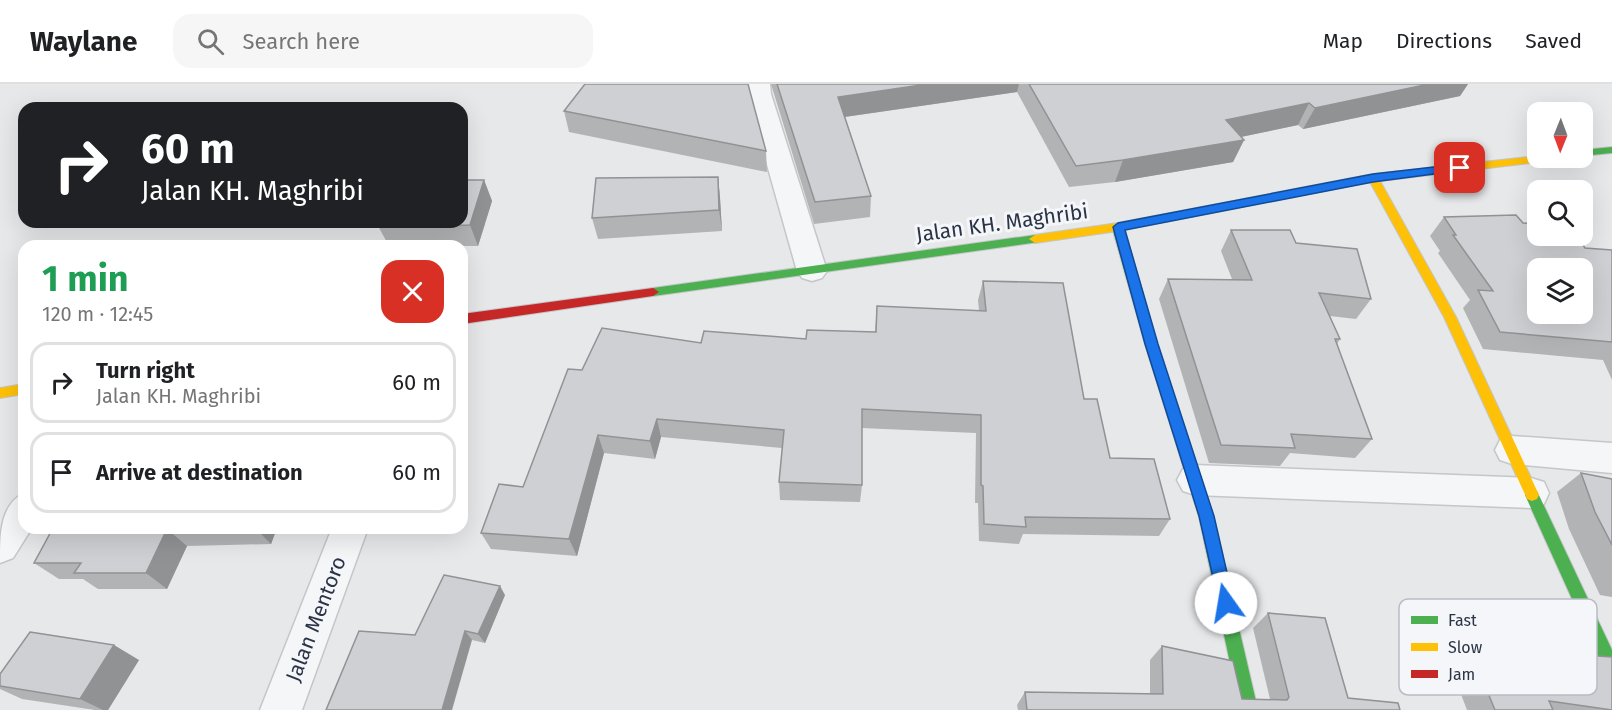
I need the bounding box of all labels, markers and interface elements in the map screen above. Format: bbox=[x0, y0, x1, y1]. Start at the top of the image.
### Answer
search box bbox=[173, 14, 593, 68]
text: Waylane bbox=[30, 25, 137, 58]
icon: search bbox=[194, 25, 227, 58]
text: Search here bbox=[242, 28, 360, 55]
text: Map bbox=[1323, 28, 1363, 54]
text: Directions bbox=[1396, 28, 1492, 54]
text: Saved bbox=[1525, 28, 1582, 54]
north arrow bbox=[1527, 102, 1593, 168]
map controls bbox=[1527, 102, 1593, 324]
text: 60 m bbox=[141, 124, 235, 174]
icon: right bbox=[42, 126, 120, 204]
pin bbox=[1434, 142, 1485, 193]
icon: arrive bbox=[1443, 151, 1476, 184]
text: Jalan KH. Maghribi bbox=[141, 175, 364, 207]
button: search bbox=[1527, 180, 1593, 246]
street label: Jalan KH. Maghribi bbox=[914, 198, 1090, 248]
text: 1 min bbox=[42, 257, 129, 301]
button: layers bbox=[1527, 258, 1593, 324]
button: close bbox=[381, 260, 444, 323]
text: 120 m · 12:45 bbox=[42, 302, 153, 326]
text: Turn right bbox=[96, 357, 195, 384]
icon: right bbox=[45, 366, 78, 399]
text: 60 m bbox=[392, 369, 441, 396]
text: Jalan KH. Maghribi bbox=[96, 384, 261, 408]
icon: arrive bbox=[45, 456, 78, 489]
text: Arrive at destination bbox=[96, 459, 303, 486]
text: 60 m bbox=[392, 459, 441, 486]
street label: Jalan Mentoro bbox=[280, 553, 352, 685]
position arrow bbox=[1194, 571, 1258, 635]
legend bbox=[1399, 599, 1597, 695]
text: Fast bbox=[1448, 611, 1477, 630]
text: Slow bbox=[1448, 638, 1483, 657]
text: Jam bbox=[1448, 665, 1475, 684]

